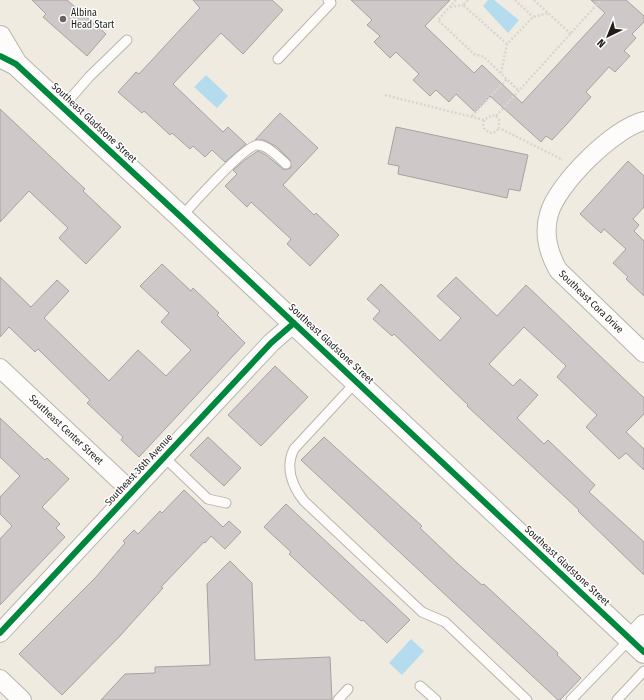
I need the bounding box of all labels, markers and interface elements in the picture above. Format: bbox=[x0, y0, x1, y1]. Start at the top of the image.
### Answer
place label: Albina Head Start bbox=[71, 7, 115, 31]
marker: Albina Head Start bbox=[58, 14, 68, 24]
north arrow bbox=[588, 16, 628, 56]
text: N bbox=[595, 36, 608, 50]
street label: Southeast Gladstone Street bbox=[49, 80, 140, 166]
street label: Southeast Cora Drive bbox=[556, 268, 626, 336]
street label: Southeast Gladstone Street bbox=[286, 301, 377, 387]
street label: Southeast Center Street bbox=[26, 392, 106, 468]
street label: Southeast 36th Avenue bbox=[103, 432, 175, 508]
street label: Southeast Gladstone Street bbox=[522, 523, 613, 609]

